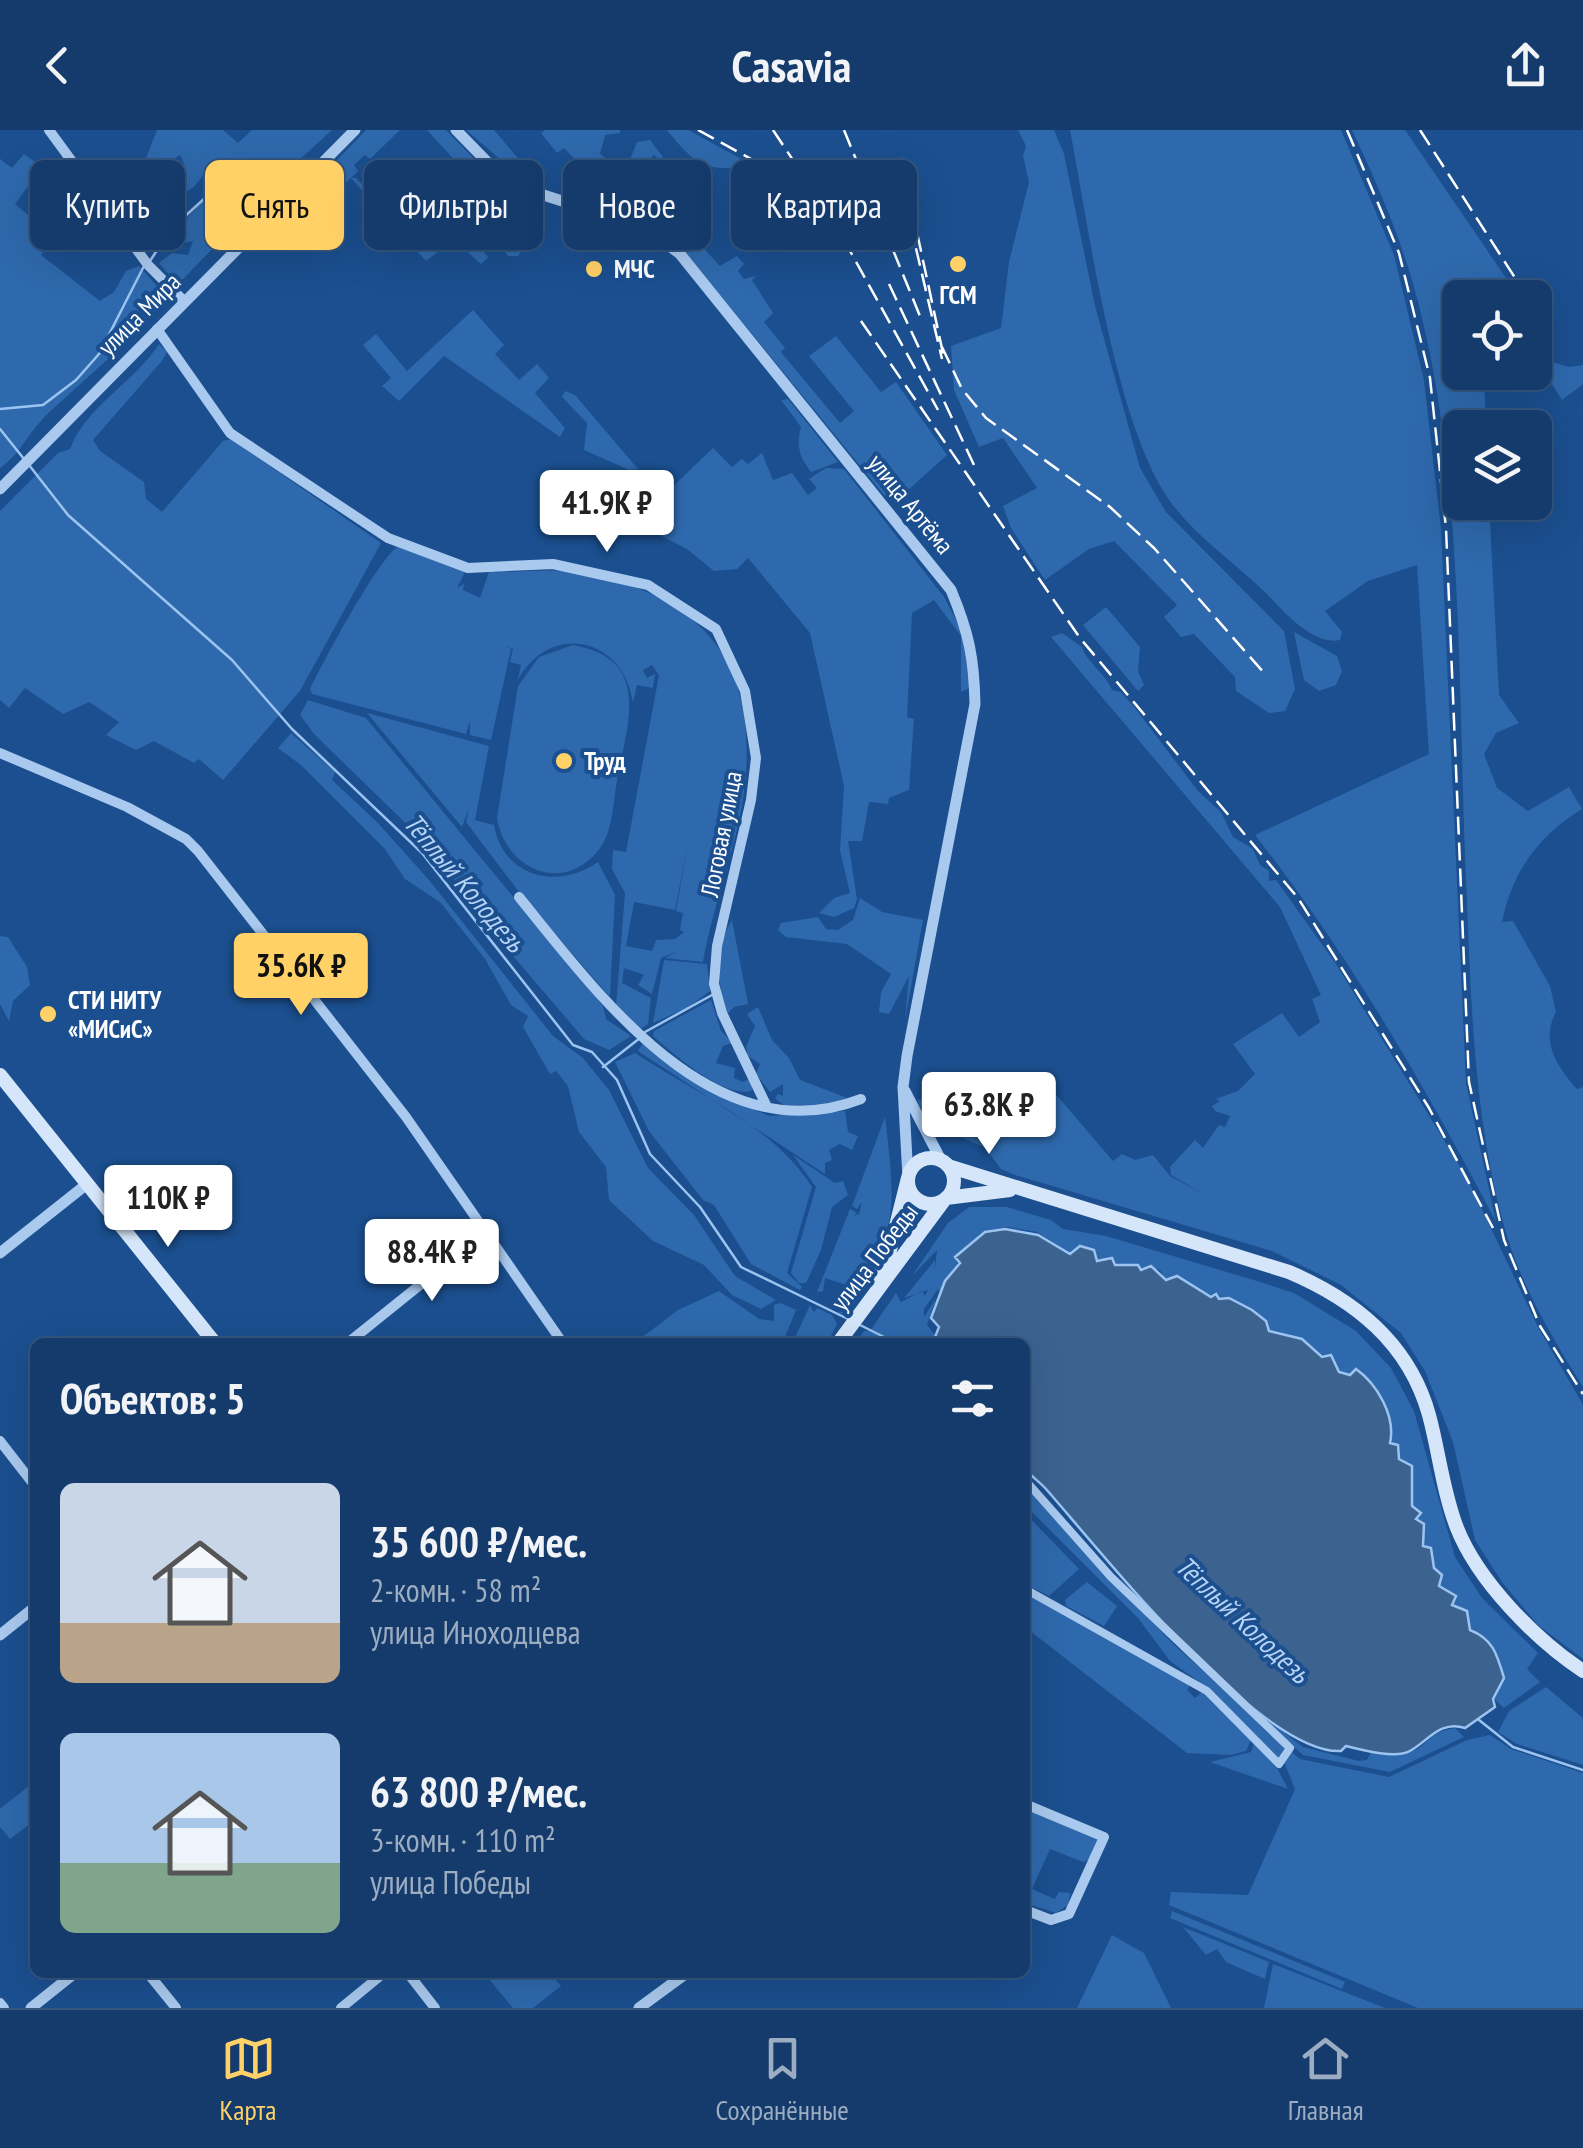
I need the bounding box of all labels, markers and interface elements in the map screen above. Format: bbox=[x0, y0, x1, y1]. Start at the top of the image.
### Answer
text: Casavia bbox=[732, 36, 851, 94]
icon: back bbox=[30, 38, 85, 93]
icon: share bbox=[1498, 38, 1553, 93]
chip: Купить bbox=[30, 160, 185, 250]
chip: Снять bbox=[205, 160, 344, 250]
chip: Фильтры bbox=[364, 160, 543, 250]
chip: Новое bbox=[563, 160, 711, 250]
chip: Квартира bbox=[731, 160, 917, 250]
place label: МЧС bbox=[614, 253, 655, 285]
marker: ГСМ bbox=[947, 253, 969, 275]
marker: МЧС bbox=[583, 258, 605, 280]
street label: улица Мира bbox=[91, 266, 187, 362]
place label: ГСМ bbox=[939, 279, 977, 311]
map controls bbox=[1442, 280, 1552, 520]
button: locate bbox=[1442, 280, 1552, 390]
button: layers bbox=[1442, 410, 1552, 520]
street label: улица Артёма bbox=[861, 448, 961, 560]
pin: 41.9K ₽ bbox=[515, 470, 699, 555]
text: 41.9K ₽ bbox=[562, 481, 652, 523]
place label: Труд bbox=[584, 745, 626, 777]
marker: Труд bbox=[553, 750, 575, 772]
street label: Логовая улица bbox=[693, 768, 749, 901]
water label: Тёплый Колодезь bbox=[396, 805, 535, 960]
pin: 35.6K ₽ bbox=[209, 933, 393, 1018]
text: 35.6K ₽ bbox=[256, 944, 346, 986]
place label: СТИ НИТУ «МИСиС» bbox=[68, 984, 162, 1045]
marker: СТИ НИТУ «МИСиС» bbox=[37, 1003, 59, 1025]
pin: 63.8K ₽ bbox=[897, 1072, 1081, 1157]
text: 63.8K ₽ bbox=[944, 1083, 1034, 1125]
pin: 110K ₽ bbox=[87, 1165, 249, 1250]
text: 110K ₽ bbox=[126, 1176, 210, 1218]
street label: улица Победы bbox=[823, 1197, 925, 1317]
pin: 88.4K ₽ bbox=[340, 1219, 524, 1304]
text: 88.4K ₽ bbox=[387, 1230, 477, 1272]
text: Объектов: 5 bbox=[60, 1371, 246, 1426]
icon: filters bbox=[945, 1371, 1000, 1426]
text: 35 600 ₽/мес. bbox=[370, 1514, 587, 1569]
icon: home bbox=[140, 1523, 260, 1643]
water label: Тёплый Колодезь bbox=[1168, 1547, 1319, 1692]
text: 2-комн. · 58 m² bbox=[370, 1569, 541, 1611]
text: улица Иноходцева bbox=[370, 1611, 581, 1653]
text: 63 800 ₽/мес. bbox=[370, 1764, 587, 1819]
icon: home bbox=[140, 1773, 260, 1893]
text: 3-комн. · 110 m² bbox=[370, 1819, 556, 1861]
text: улица Победы bbox=[370, 1861, 531, 1903]
tab: Карта bbox=[220, 2031, 277, 2128]
tab: Сохранённые bbox=[716, 2031, 849, 2128]
tab: Главная bbox=[1288, 2031, 1364, 2128]

